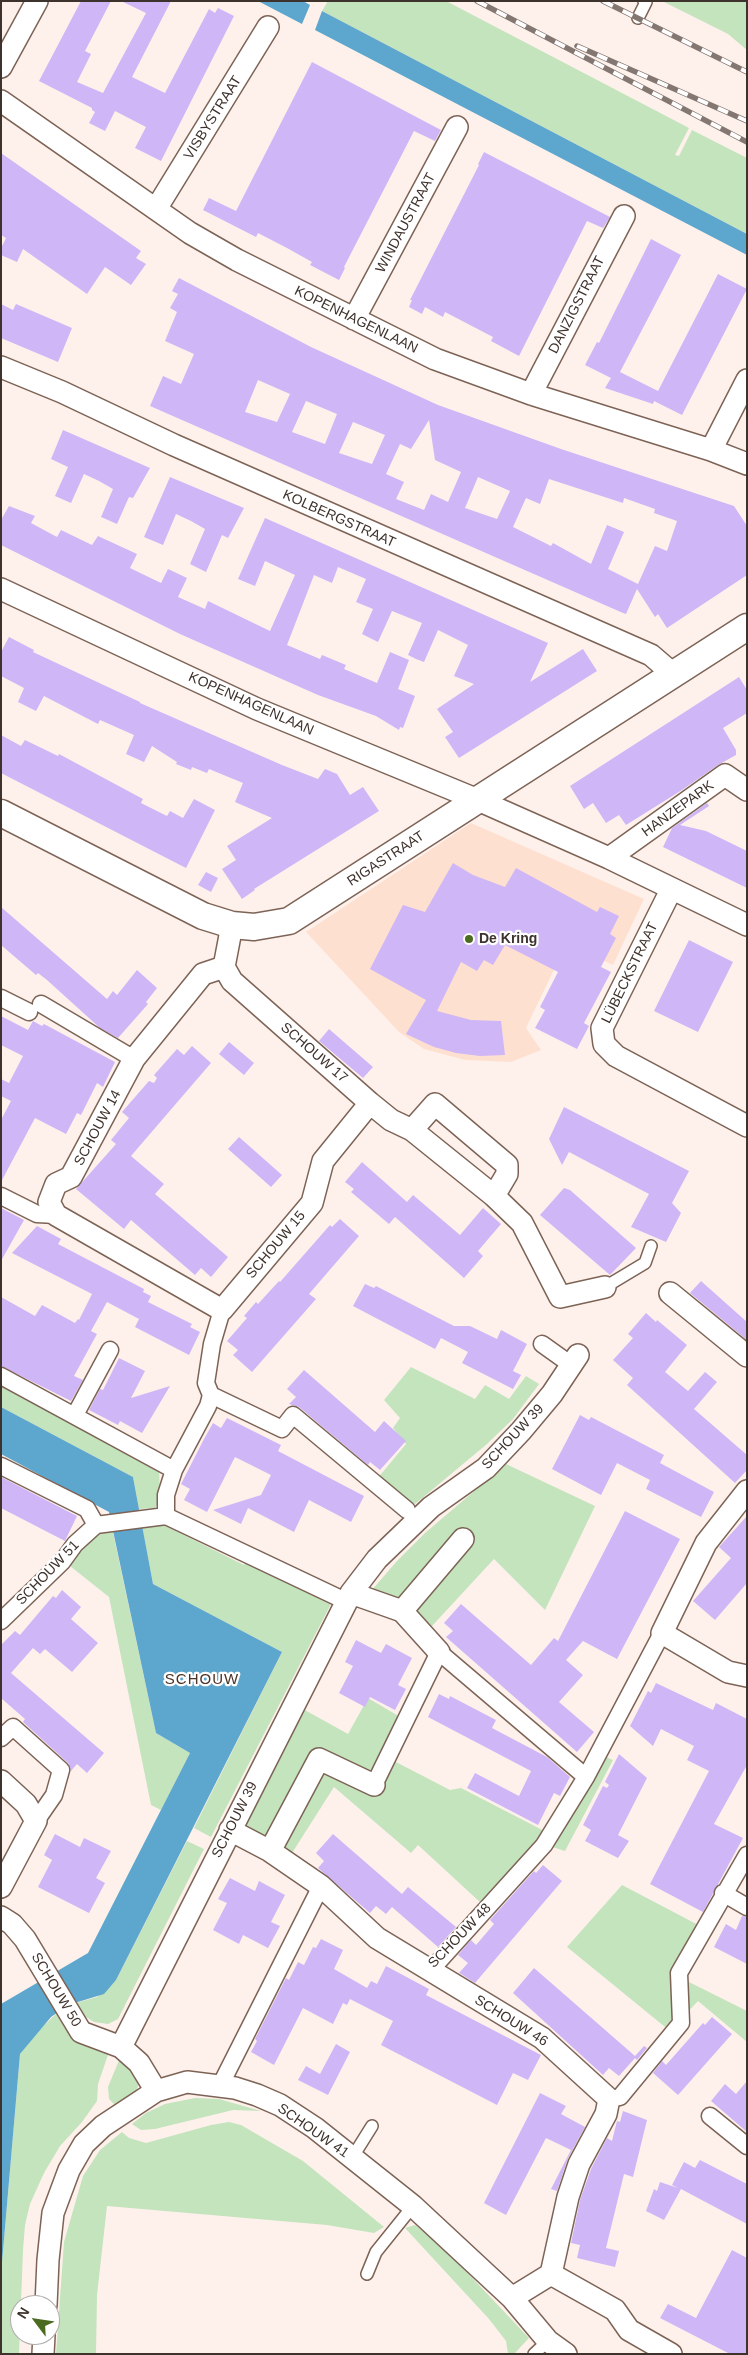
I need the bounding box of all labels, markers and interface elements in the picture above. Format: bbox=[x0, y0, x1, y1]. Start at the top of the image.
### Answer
street label: VISBYSTRAAT bbox=[181, 73, 245, 163]
street label: WINDAUSTRAAT bbox=[373, 170, 439, 276]
street label: DANZIGSTRAAT bbox=[545, 253, 609, 357]
street label: KOPENHAGENLAAN bbox=[291, 283, 421, 357]
street label: KOLBERGSTRAAT bbox=[280, 487, 398, 551]
street label: KOPENHAGENLAAN bbox=[186, 669, 316, 739]
street label: HANZEPARK bbox=[639, 777, 717, 841]
street label: RIGASTRAAT bbox=[344, 828, 428, 890]
street label: LÜBECKSTRAAT bbox=[598, 920, 662, 1026]
place label: De Kring bbox=[479, 931, 537, 947]
marker: De Kring bbox=[463, 933, 475, 945]
street label: SCHOUW 17 bbox=[277, 1019, 351, 1087]
street label: SCHOUW 14 bbox=[71, 1087, 125, 1169]
street label: SCHOUW 15 bbox=[243, 1208, 309, 1282]
street label: SCHOUW 39 bbox=[478, 1401, 548, 1473]
street label: SCHOUW 51 bbox=[13, 1537, 83, 1609]
district label: SCHOUW bbox=[164, 1671, 240, 1689]
street label: SCHOUW 39 bbox=[209, 1779, 261, 1861]
street label: SCHOUW 48 bbox=[425, 1900, 495, 1972]
street label: SCHOUW 50 bbox=[27, 1950, 85, 2030]
street label: SCHOUW 46 bbox=[471, 1992, 551, 2050]
street label: SCHOUW 41 bbox=[274, 2100, 352, 2162]
north arrow bbox=[10, 2295, 60, 2345]
text: N bbox=[14, 2304, 32, 2321]

